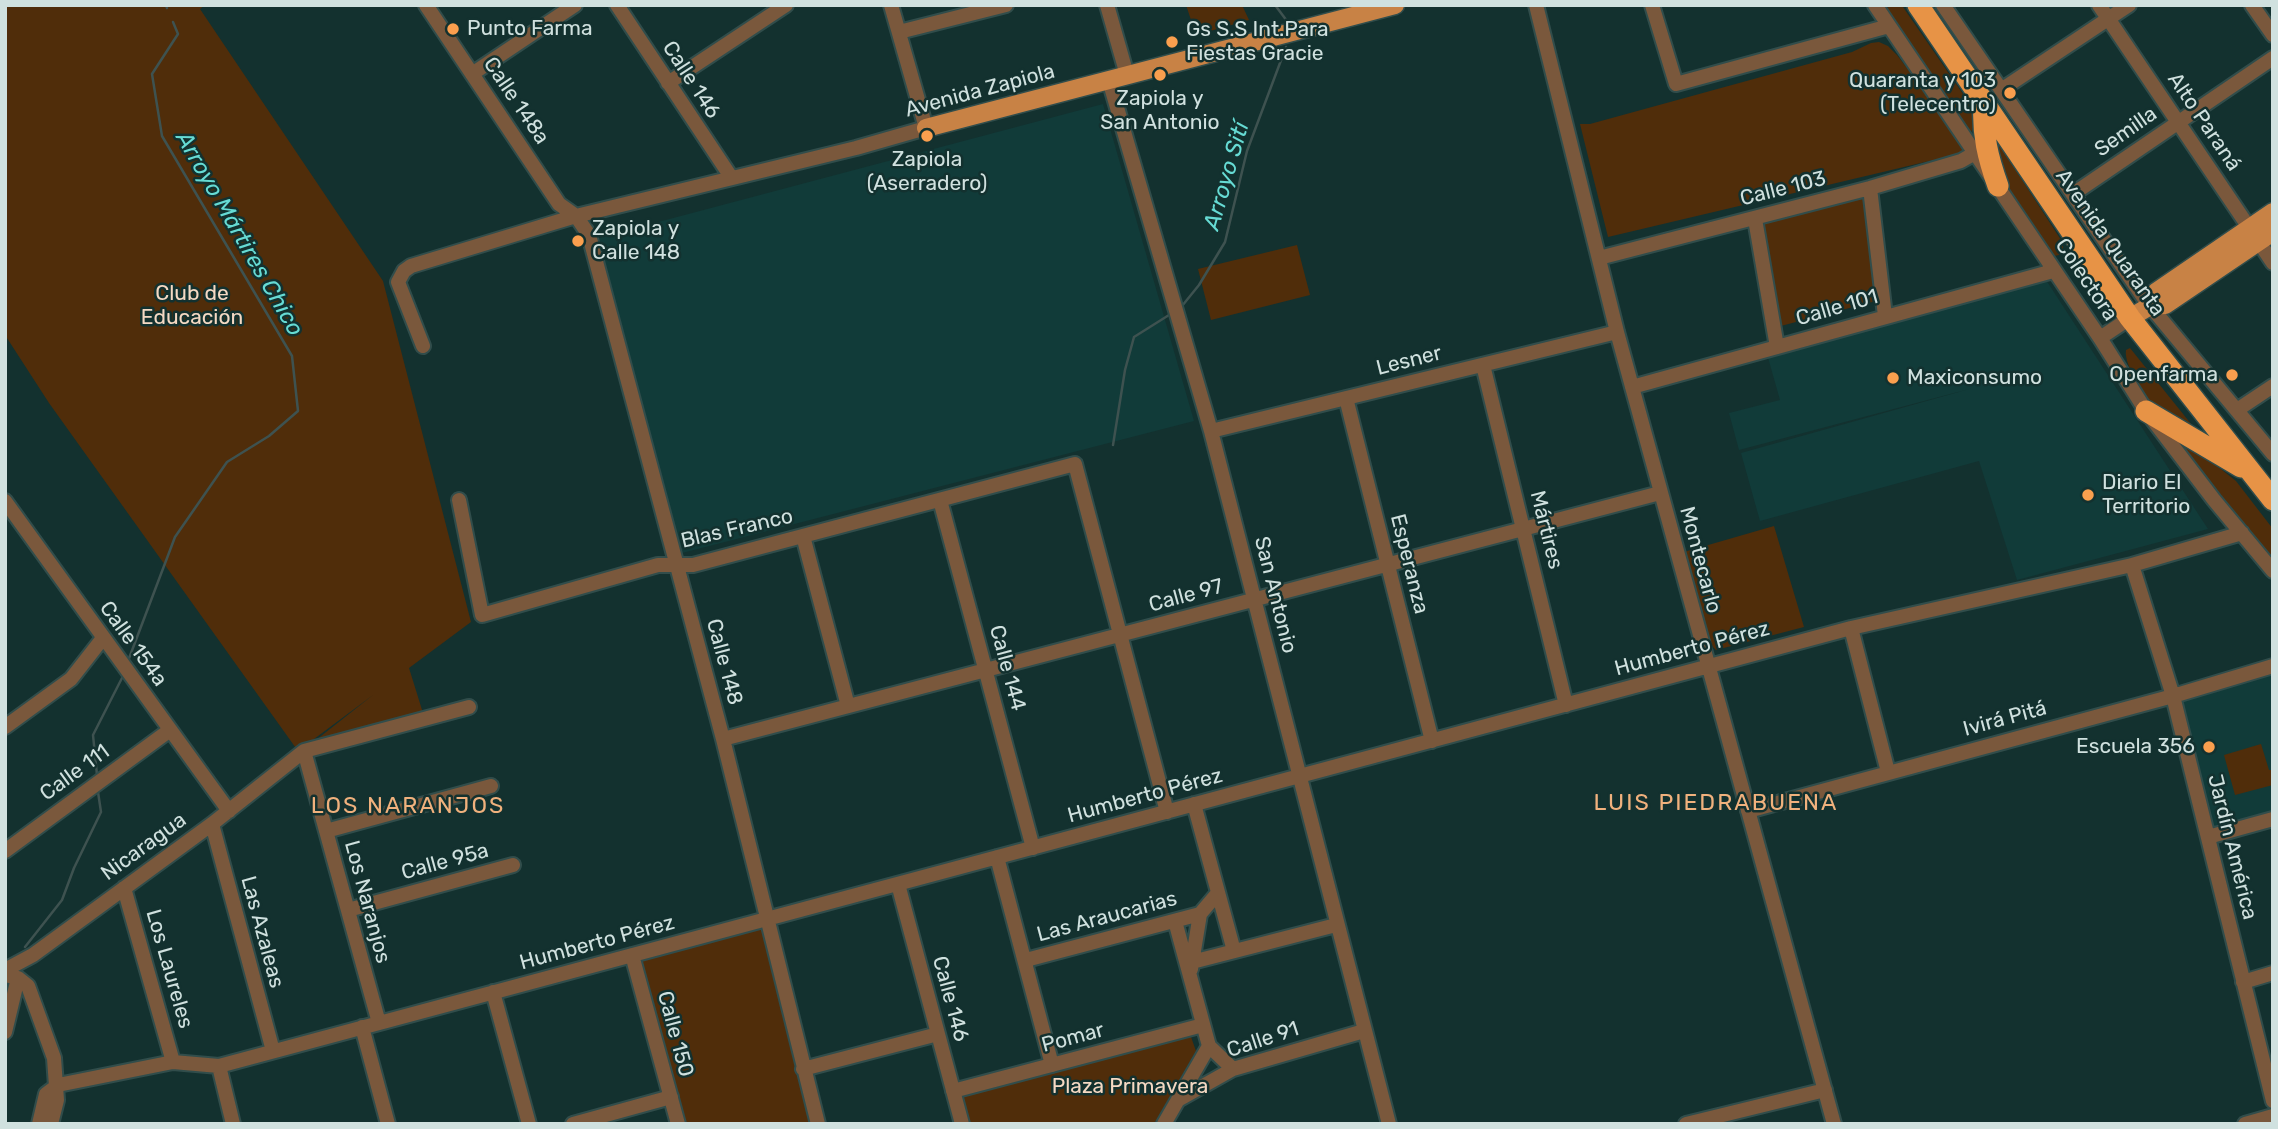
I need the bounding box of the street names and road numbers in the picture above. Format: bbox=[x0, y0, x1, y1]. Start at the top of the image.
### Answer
street label: Calle 146 bbox=[657, 36, 725, 124]
street label: Calle 148a bbox=[478, 53, 554, 149]
street label: Avenida Zapiola bbox=[902, 59, 1058, 123]
street label: Alto Paraná bbox=[2162, 68, 2246, 176]
street label: Semilla bbox=[2090, 101, 2162, 163]
street label: Avenida Quaranta bbox=[2050, 165, 2170, 321]
street label: Calle 103 bbox=[1737, 166, 1829, 212]
street label: Colectora bbox=[2049, 234, 2123, 326]
street label: Calle 101 bbox=[1793, 284, 1881, 332]
street label: Lesner bbox=[1374, 341, 1444, 381]
street label: Mártires bbox=[1524, 488, 1568, 572]
street label: Blas Franco bbox=[678, 504, 796, 554]
street label: Montecarlo bbox=[1674, 504, 1726, 616]
street label: Esperanza bbox=[1384, 511, 1434, 617]
street label: San Antonio bbox=[1248, 534, 1302, 656]
street label: Calle 97 bbox=[1146, 574, 1226, 618]
street label: Calle 154a bbox=[94, 597, 172, 691]
street label: Calle 148 bbox=[700, 616, 748, 708]
street label: Humberto Pérez bbox=[1612, 616, 1772, 682]
street label: Calle 144 bbox=[983, 622, 1031, 714]
street label: Ivirá Pitá bbox=[1961, 696, 2049, 742]
street label: Calle 111 bbox=[35, 739, 115, 807]
street label: Humberto Pérez bbox=[1065, 763, 1225, 829]
street label: Jardín América bbox=[2202, 772, 2262, 922]
street label: Nicaragua bbox=[97, 808, 191, 886]
street label: Los Naranjos bbox=[339, 838, 395, 966]
street label: Calle 95a bbox=[399, 838, 491, 886]
street label: Las Azaleas bbox=[235, 873, 289, 991]
street label: Las Araucarias bbox=[1034, 886, 1180, 948]
street label: Los Laureles bbox=[140, 907, 198, 1031]
street label: Humberto Pérez bbox=[517, 910, 677, 976]
street label: Calle 146 bbox=[927, 954, 973, 1044]
street label: Calle 150 bbox=[652, 988, 698, 1080]
street label: Calle 91 bbox=[1224, 1017, 1302, 1063]
street label: Pomar bbox=[1039, 1018, 1107, 1058]

